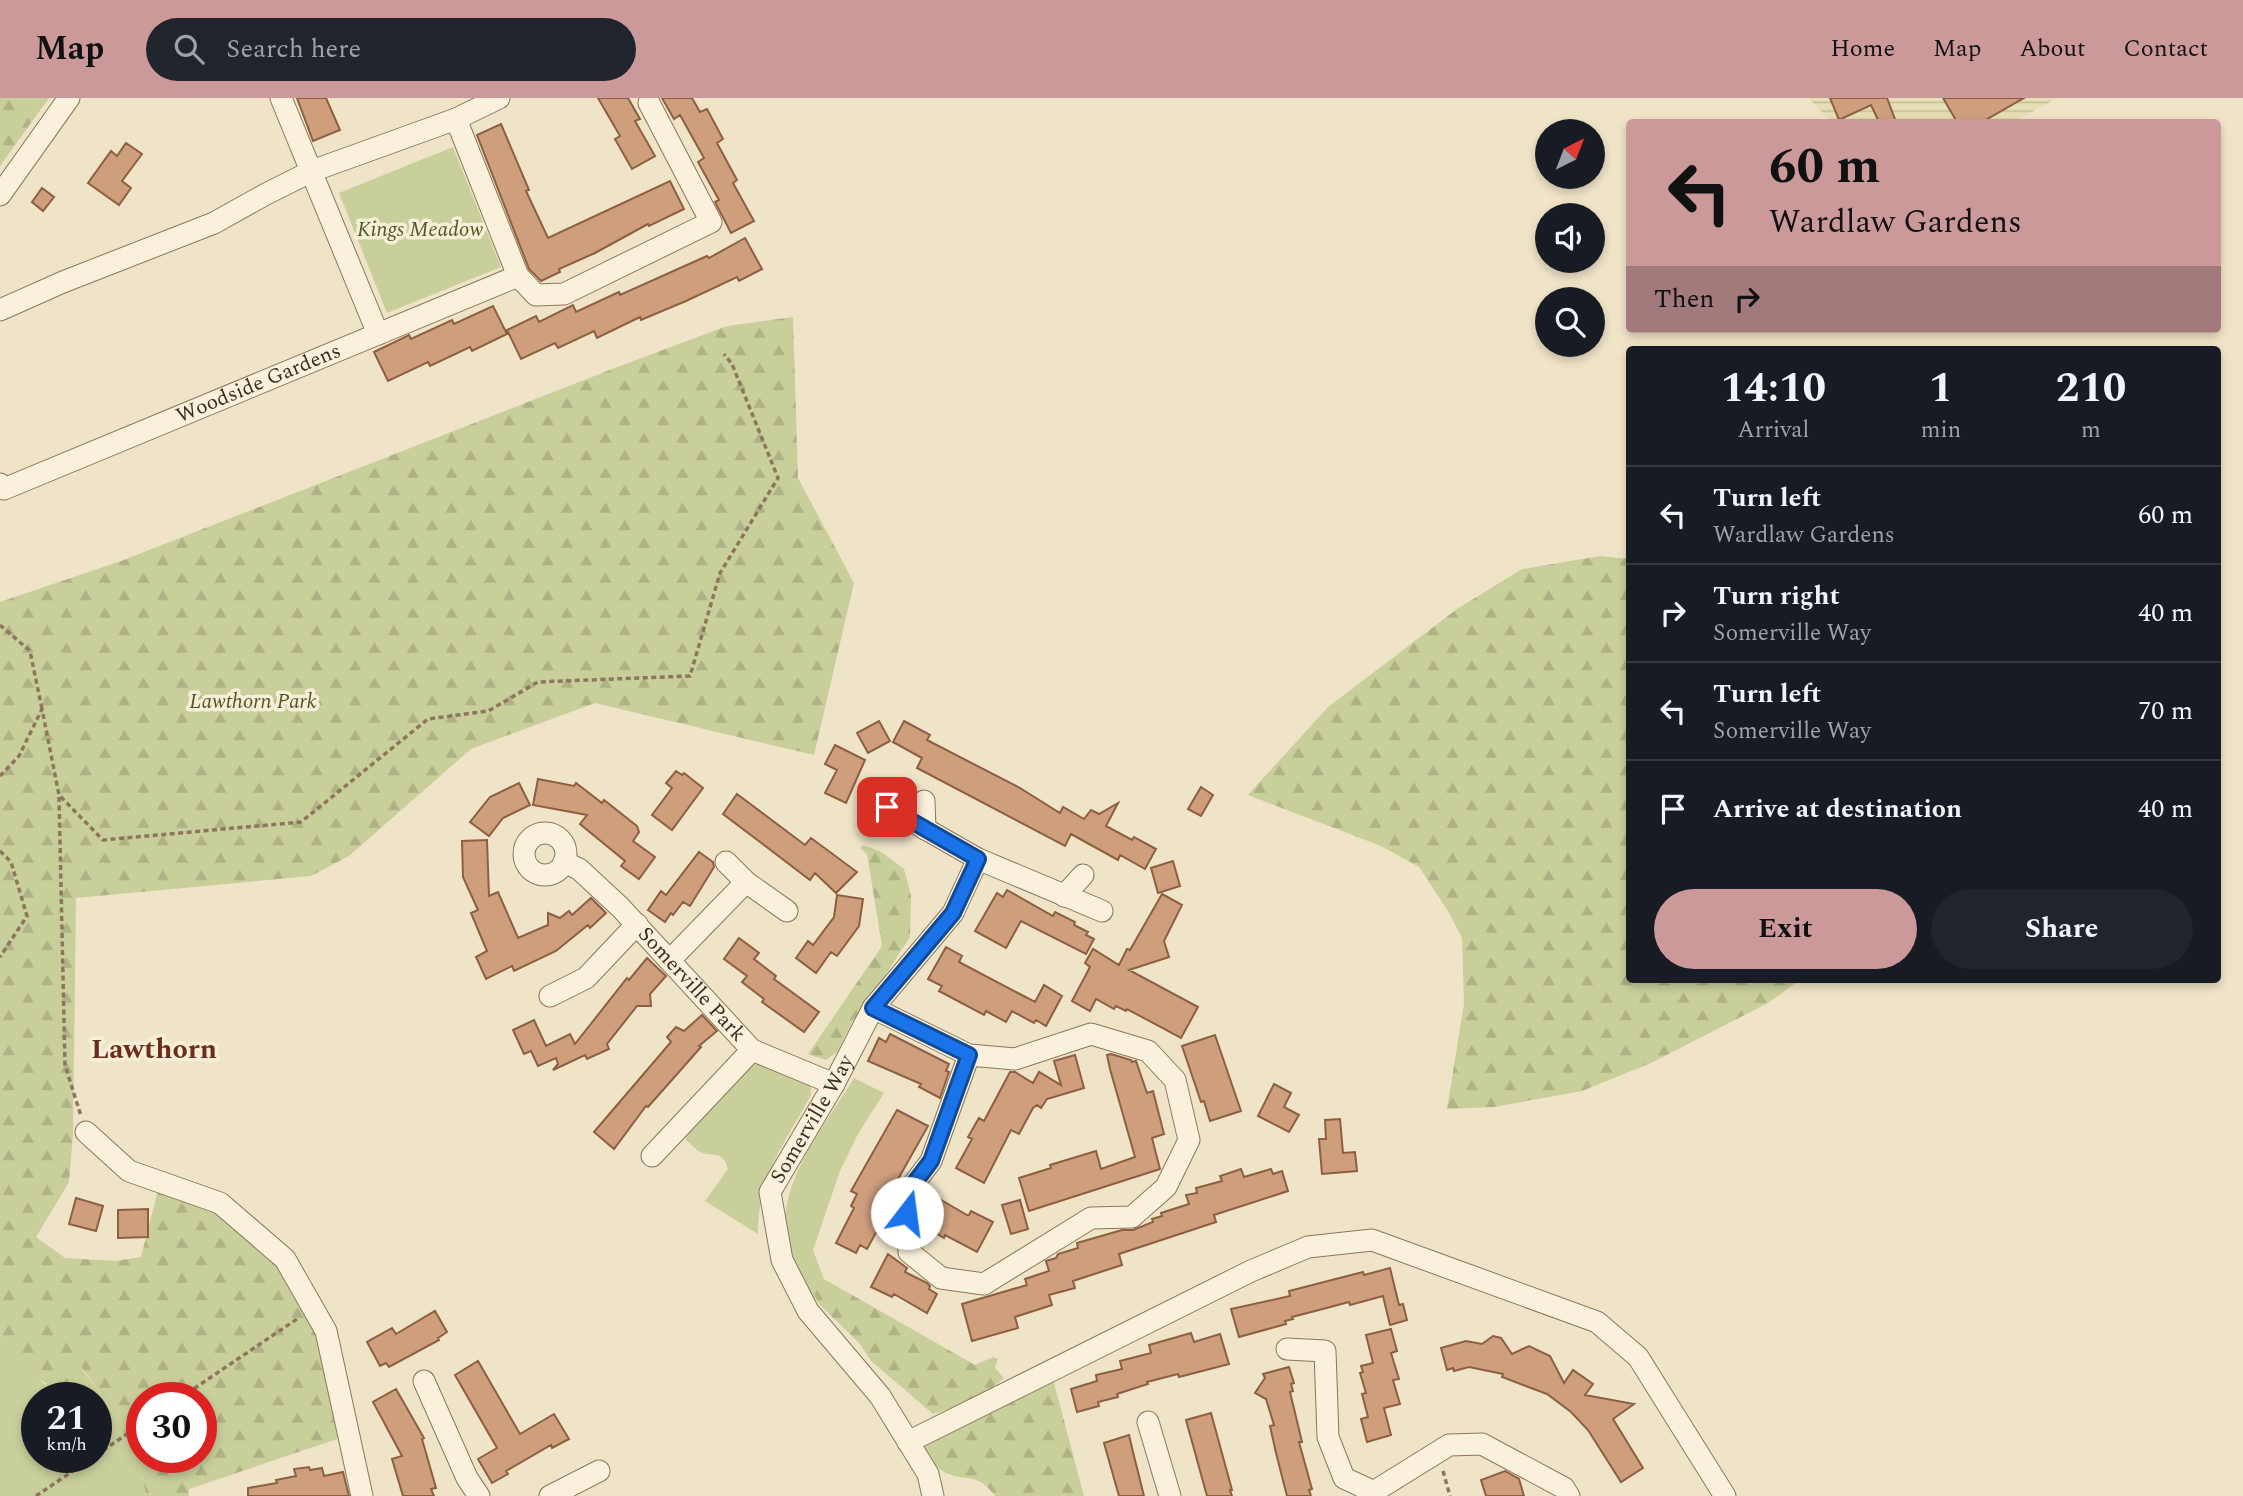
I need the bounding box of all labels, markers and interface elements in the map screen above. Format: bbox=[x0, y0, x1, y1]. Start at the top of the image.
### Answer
search box bbox=[146, 18, 636, 81]
text: Map bbox=[35, 24, 104, 74]
text: Search here bbox=[226, 29, 361, 69]
icon: search bbox=[170, 30, 208, 68]
text: Home bbox=[1830, 31, 1895, 67]
text: Map bbox=[1933, 31, 1981, 67]
text: About bbox=[2019, 31, 2085, 67]
text: Contact bbox=[2123, 31, 2208, 67]
north arrow bbox=[1535, 119, 1605, 189]
map controls bbox=[1535, 119, 1605, 357]
text: 60 m bbox=[1769, 130, 1880, 205]
icon: left bbox=[1654, 147, 1745, 238]
text: Wardlaw Gardens bbox=[1769, 198, 2022, 247]
button: sound bbox=[1535, 203, 1605, 273]
park label: Kings Meadow bbox=[357, 214, 483, 246]
text: Then bbox=[1654, 279, 1714, 319]
icon: right bbox=[1728, 280, 1766, 318]
button: search bbox=[1535, 287, 1605, 357]
street label: Woodside Gardens bbox=[171, 335, 346, 432]
text: 14:10 bbox=[1721, 357, 1826, 420]
text: 1 bbox=[1929, 357, 1953, 420]
text: 210 bbox=[2056, 357, 2126, 420]
text: Arrival bbox=[1738, 413, 1809, 448]
text: min bbox=[1921, 413, 1961, 448]
text: m bbox=[2081, 413, 2101, 448]
text: Turn left bbox=[1713, 478, 1821, 518]
text: 60 m bbox=[2138, 495, 2193, 535]
icon: left bbox=[1654, 496, 1692, 534]
text: Wardlaw Gardens bbox=[1713, 518, 1895, 553]
text: Turn right bbox=[1713, 576, 1840, 616]
text: 40 m bbox=[2138, 593, 2193, 633]
icon: right bbox=[1654, 594, 1692, 632]
text: Somerville Way bbox=[1713, 616, 1871, 651]
text: Turn left bbox=[1713, 674, 1821, 714]
park label: Lawthorn Park bbox=[189, 686, 317, 718]
text: 70 m bbox=[2138, 691, 2193, 731]
icon: left bbox=[1654, 692, 1692, 730]
text: Somerville Way bbox=[1713, 714, 1871, 749]
pin bbox=[857, 777, 917, 837]
icon: arrive bbox=[868, 788, 906, 826]
text: Arrive at destination bbox=[1713, 789, 1962, 829]
text: 40 m bbox=[2138, 789, 2193, 829]
icon: arrive bbox=[1654, 790, 1692, 828]
button: Exit bbox=[1654, 889, 1917, 969]
button: Share bbox=[1931, 889, 2193, 969]
street label: Somerville Park bbox=[630, 920, 753, 1050]
district label: Lawthorn bbox=[91, 1028, 217, 1071]
street label: Somerville Way bbox=[762, 1048, 863, 1190]
position arrow bbox=[870, 1176, 944, 1250]
speed limit sign: 30 bbox=[126, 1382, 217, 1473]
text: 21 bbox=[47, 1392, 86, 1445]
text: km/h bbox=[46, 1431, 87, 1458]

